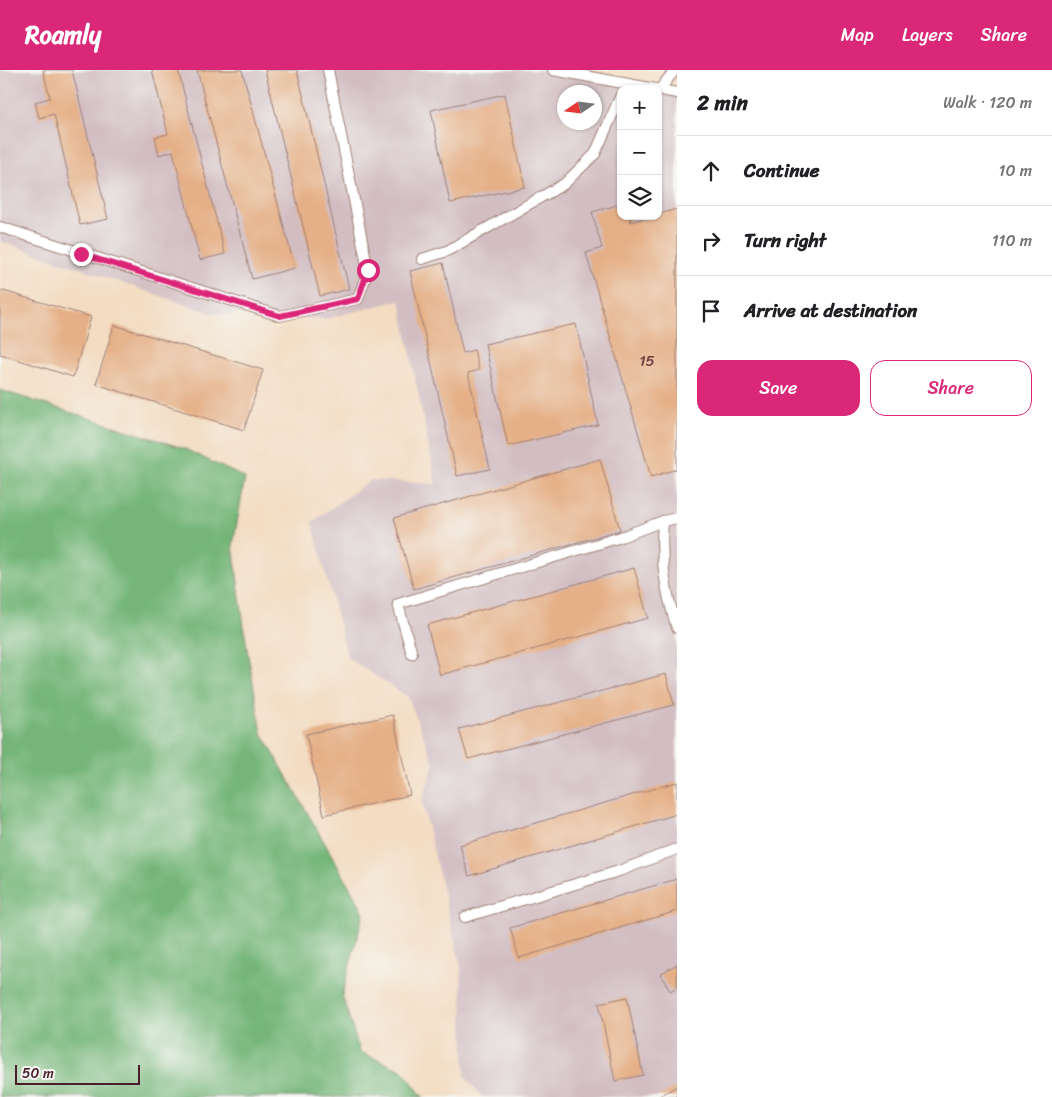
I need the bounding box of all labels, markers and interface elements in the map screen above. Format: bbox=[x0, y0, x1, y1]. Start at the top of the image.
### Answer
text: Roamly bbox=[25, 14, 101, 56]
text: Map bbox=[841, 19, 874, 51]
text: Layers bbox=[902, 19, 953, 51]
text: Share bbox=[981, 19, 1027, 51]
text: 2 min bbox=[697, 84, 748, 122]
north arrow bbox=[557, 85, 602, 130]
map controls bbox=[617, 85, 662, 220]
button: + bbox=[617, 85, 662, 130]
text: Walk · 120 m bbox=[943, 88, 1032, 117]
button: − bbox=[617, 130, 662, 175]
text: Continue bbox=[744, 154, 820, 187]
text: 10 m bbox=[999, 156, 1032, 185]
icon: ahead bbox=[697, 157, 725, 185]
button: layers bbox=[617, 175, 662, 220]
text: Turn right bbox=[744, 224, 826, 257]
text: 110 m bbox=[992, 226, 1032, 255]
icon: right bbox=[697, 227, 725, 255]
route end bbox=[70, 243, 93, 266]
route start bbox=[357, 259, 380, 282]
text: Arrive at destination bbox=[744, 294, 917, 327]
icon: arrive bbox=[697, 297, 725, 325]
house number: 15 bbox=[639, 348, 655, 374]
button: Save bbox=[697, 360, 860, 416]
button: Share bbox=[870, 360, 1032, 416]
text: 50 m bbox=[22, 1061, 54, 1086]
scale bar bbox=[15, 1062, 140, 1085]

